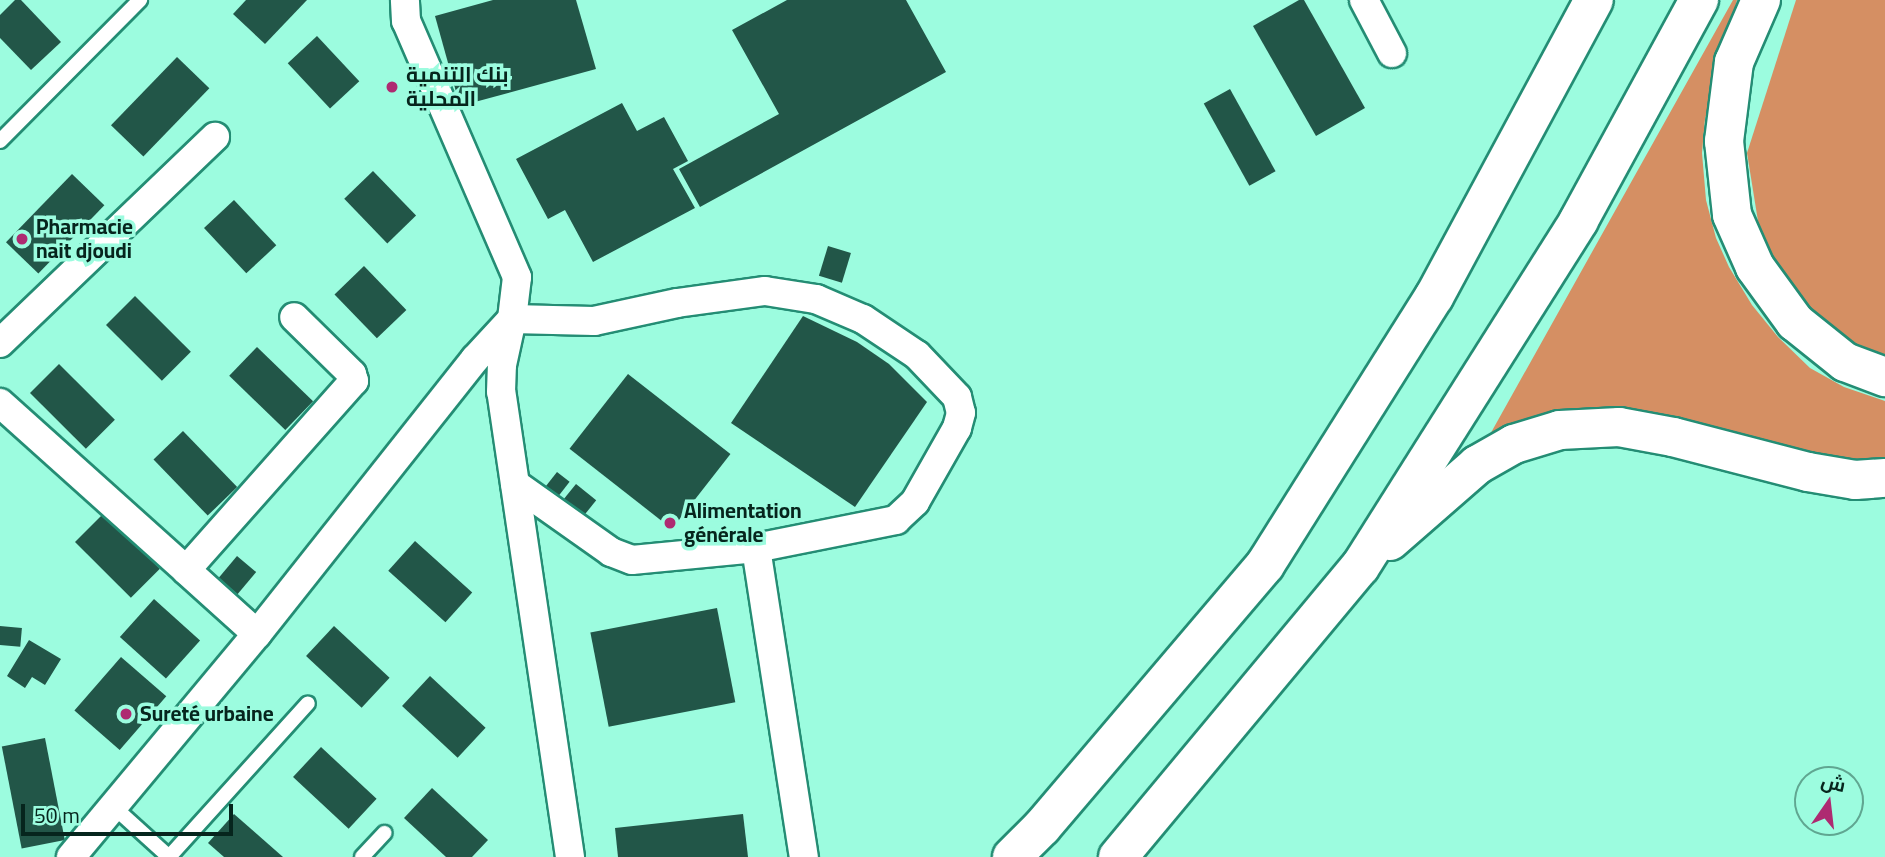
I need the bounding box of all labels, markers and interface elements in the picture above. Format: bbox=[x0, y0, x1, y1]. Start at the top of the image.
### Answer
place label: بنك التنمية المحلية bbox=[406, 62, 508, 112]
marker: بنك التنمية المحلية bbox=[384, 79, 400, 95]
place label: Pharmacie nait djoudi bbox=[36, 214, 133, 264]
marker: Pharmacie nait djoudi bbox=[14, 231, 30, 247]
place label: Alimentation générale bbox=[684, 498, 802, 548]
marker: Alimentation générale bbox=[662, 515, 678, 531]
place label: Sureté urbaine bbox=[140, 701, 274, 727]
marker: Sureté urbaine bbox=[118, 706, 134, 722]
text: ش bbox=[1817, 762, 1850, 803]
north arrow bbox=[1794, 766, 1864, 836]
scale bar bbox=[24, 790, 236, 834]
text: 50 m bbox=[34, 796, 80, 835]

